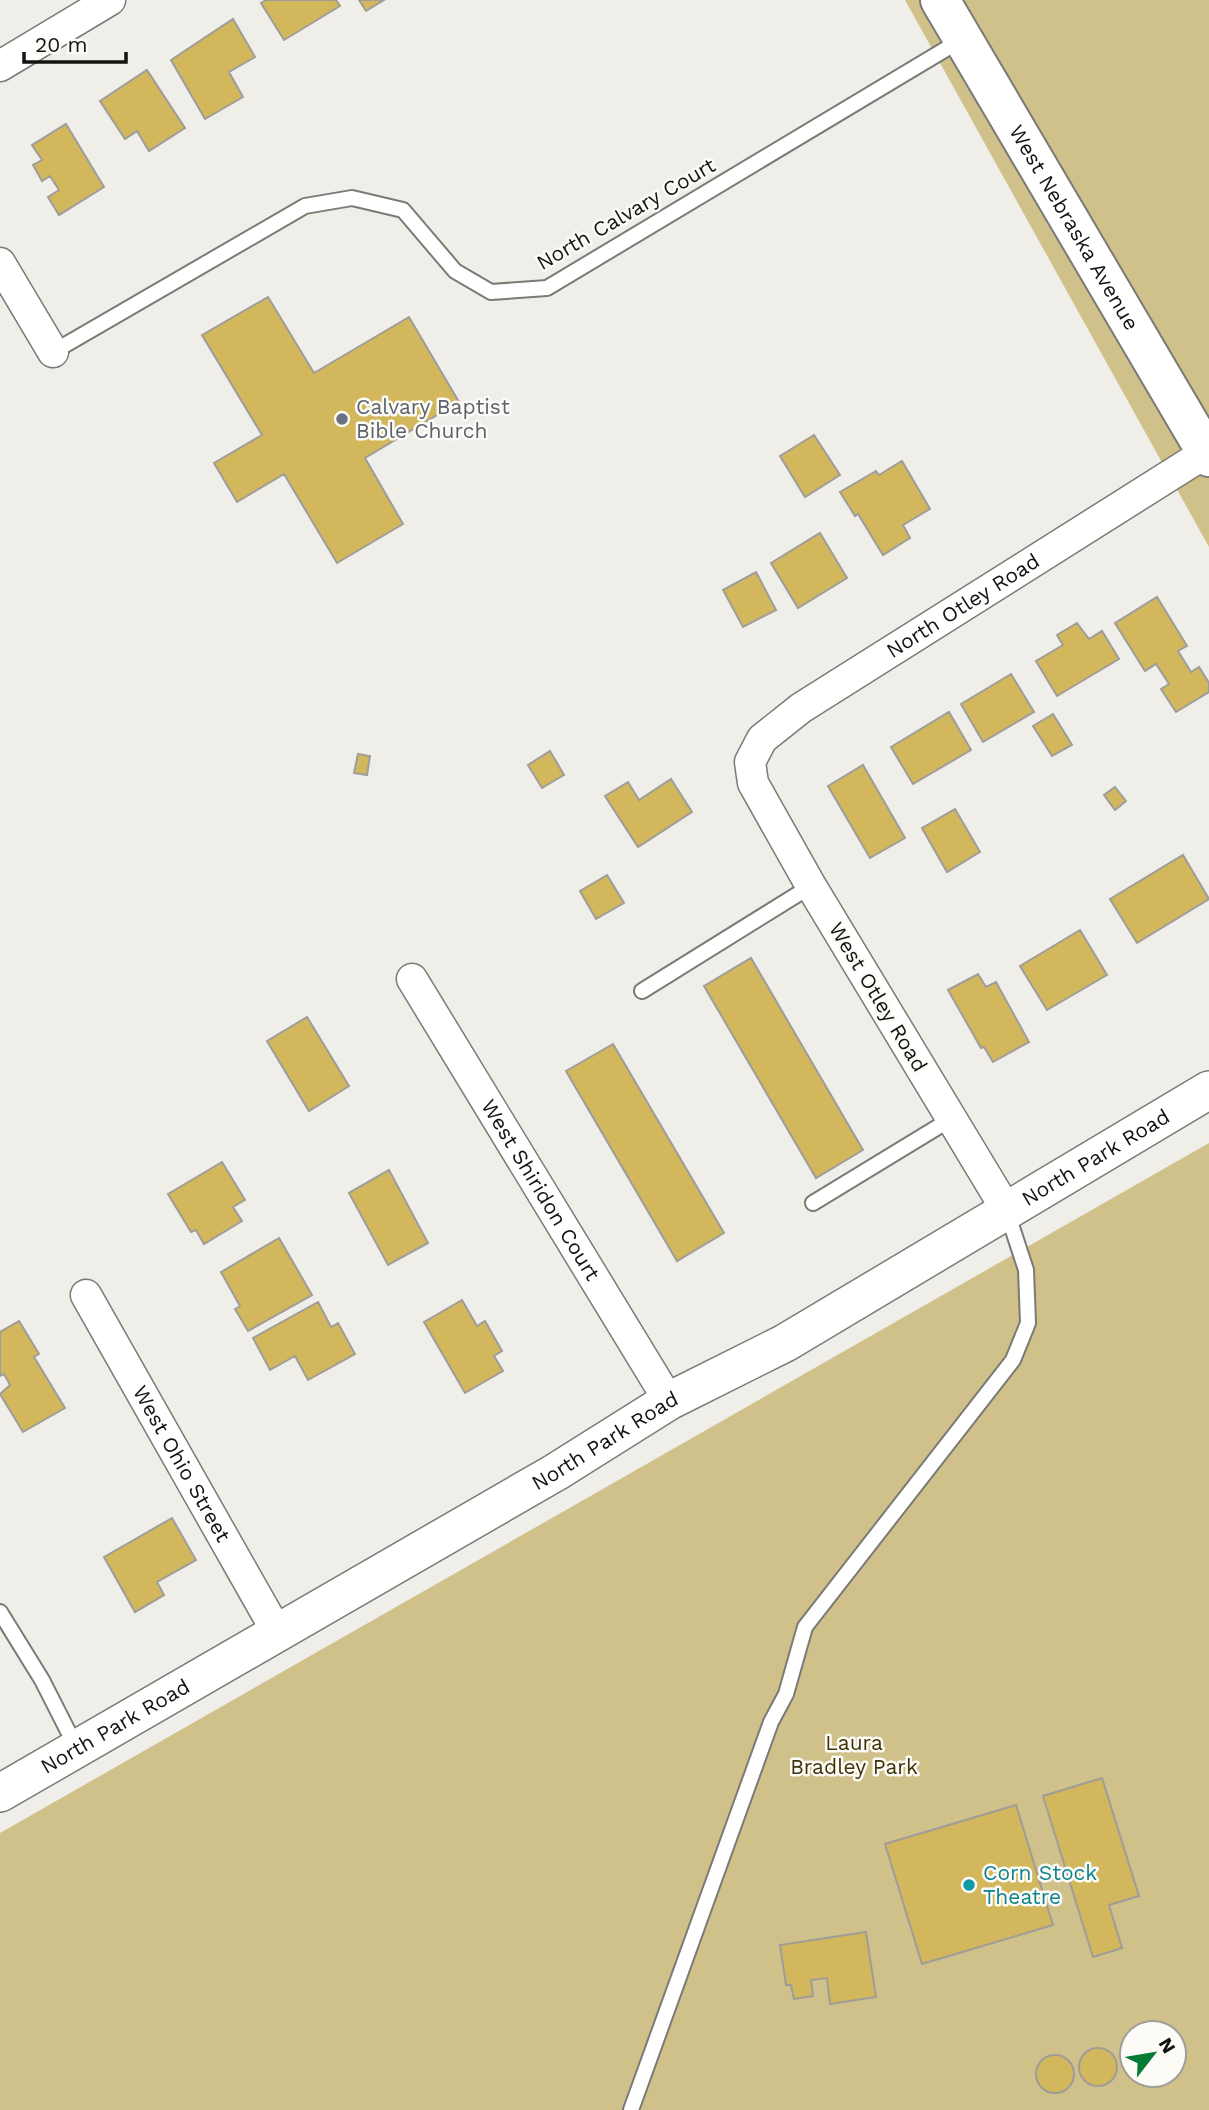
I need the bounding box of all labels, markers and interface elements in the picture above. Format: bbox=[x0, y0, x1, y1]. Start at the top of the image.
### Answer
scale bar bbox=[24, 21, 126, 65]
text: 20 m bbox=[35, 32, 87, 57]
street label: West Nebraska Avenue bbox=[1004, 120, 1145, 335]
street label: North Calvary Court bbox=[532, 152, 720, 275]
place label: Calvary Baptist Bible Church bbox=[356, 394, 510, 443]
marker: Calvary Baptist Bible Church bbox=[334, 411, 350, 427]
street label: North Otley Road bbox=[882, 548, 1044, 663]
street label: West Otley Road bbox=[824, 917, 933, 1076]
street label: West Shiridon Court bbox=[476, 1095, 606, 1285]
street label: North Park Road bbox=[1017, 1103, 1174, 1211]
street label: West Ohio Street bbox=[128, 1381, 236, 1546]
street label: North Park Road bbox=[527, 1386, 682, 1495]
street label: North Park Road bbox=[36, 1673, 194, 1779]
park label: Laura Bradley Park bbox=[790, 1730, 918, 1779]
place label: Corn Stock Theatre bbox=[983, 1860, 1097, 1909]
marker: Corn Stock Theatre bbox=[961, 1877, 977, 1893]
north arrow bbox=[1118, 2019, 1188, 2089]
text: N bbox=[1154, 2034, 1181, 2057]

